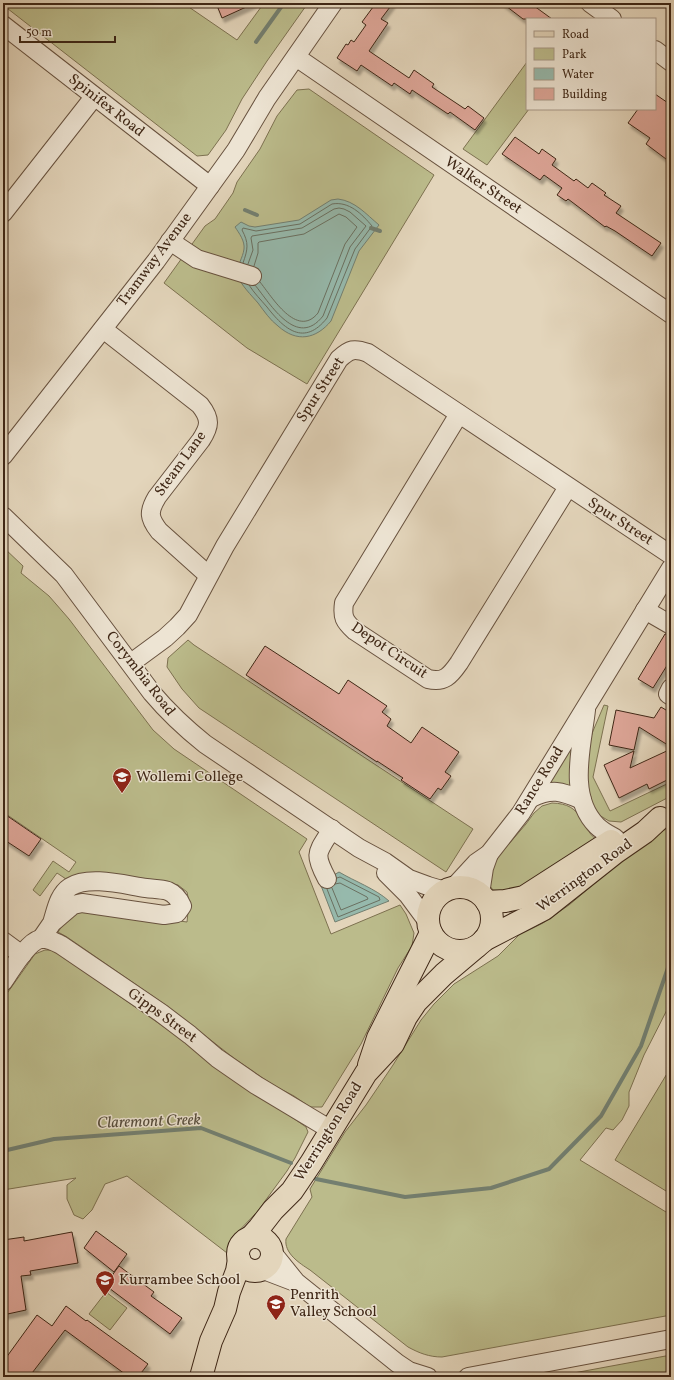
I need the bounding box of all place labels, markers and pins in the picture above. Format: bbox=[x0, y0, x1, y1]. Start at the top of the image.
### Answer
school or university icon: Wollemi College bbox=[111, 766, 133, 794]
place label: Wollemi College bbox=[136, 767, 243, 788]
school or university icon: Kurrambee School bbox=[94, 1269, 116, 1297]
place label: Kurrambee School bbox=[119, 1270, 240, 1291]
place label: Penrith Valley School bbox=[290, 1285, 377, 1323]
school or university icon: Penrith Valley School bbox=[265, 1293, 287, 1321]

